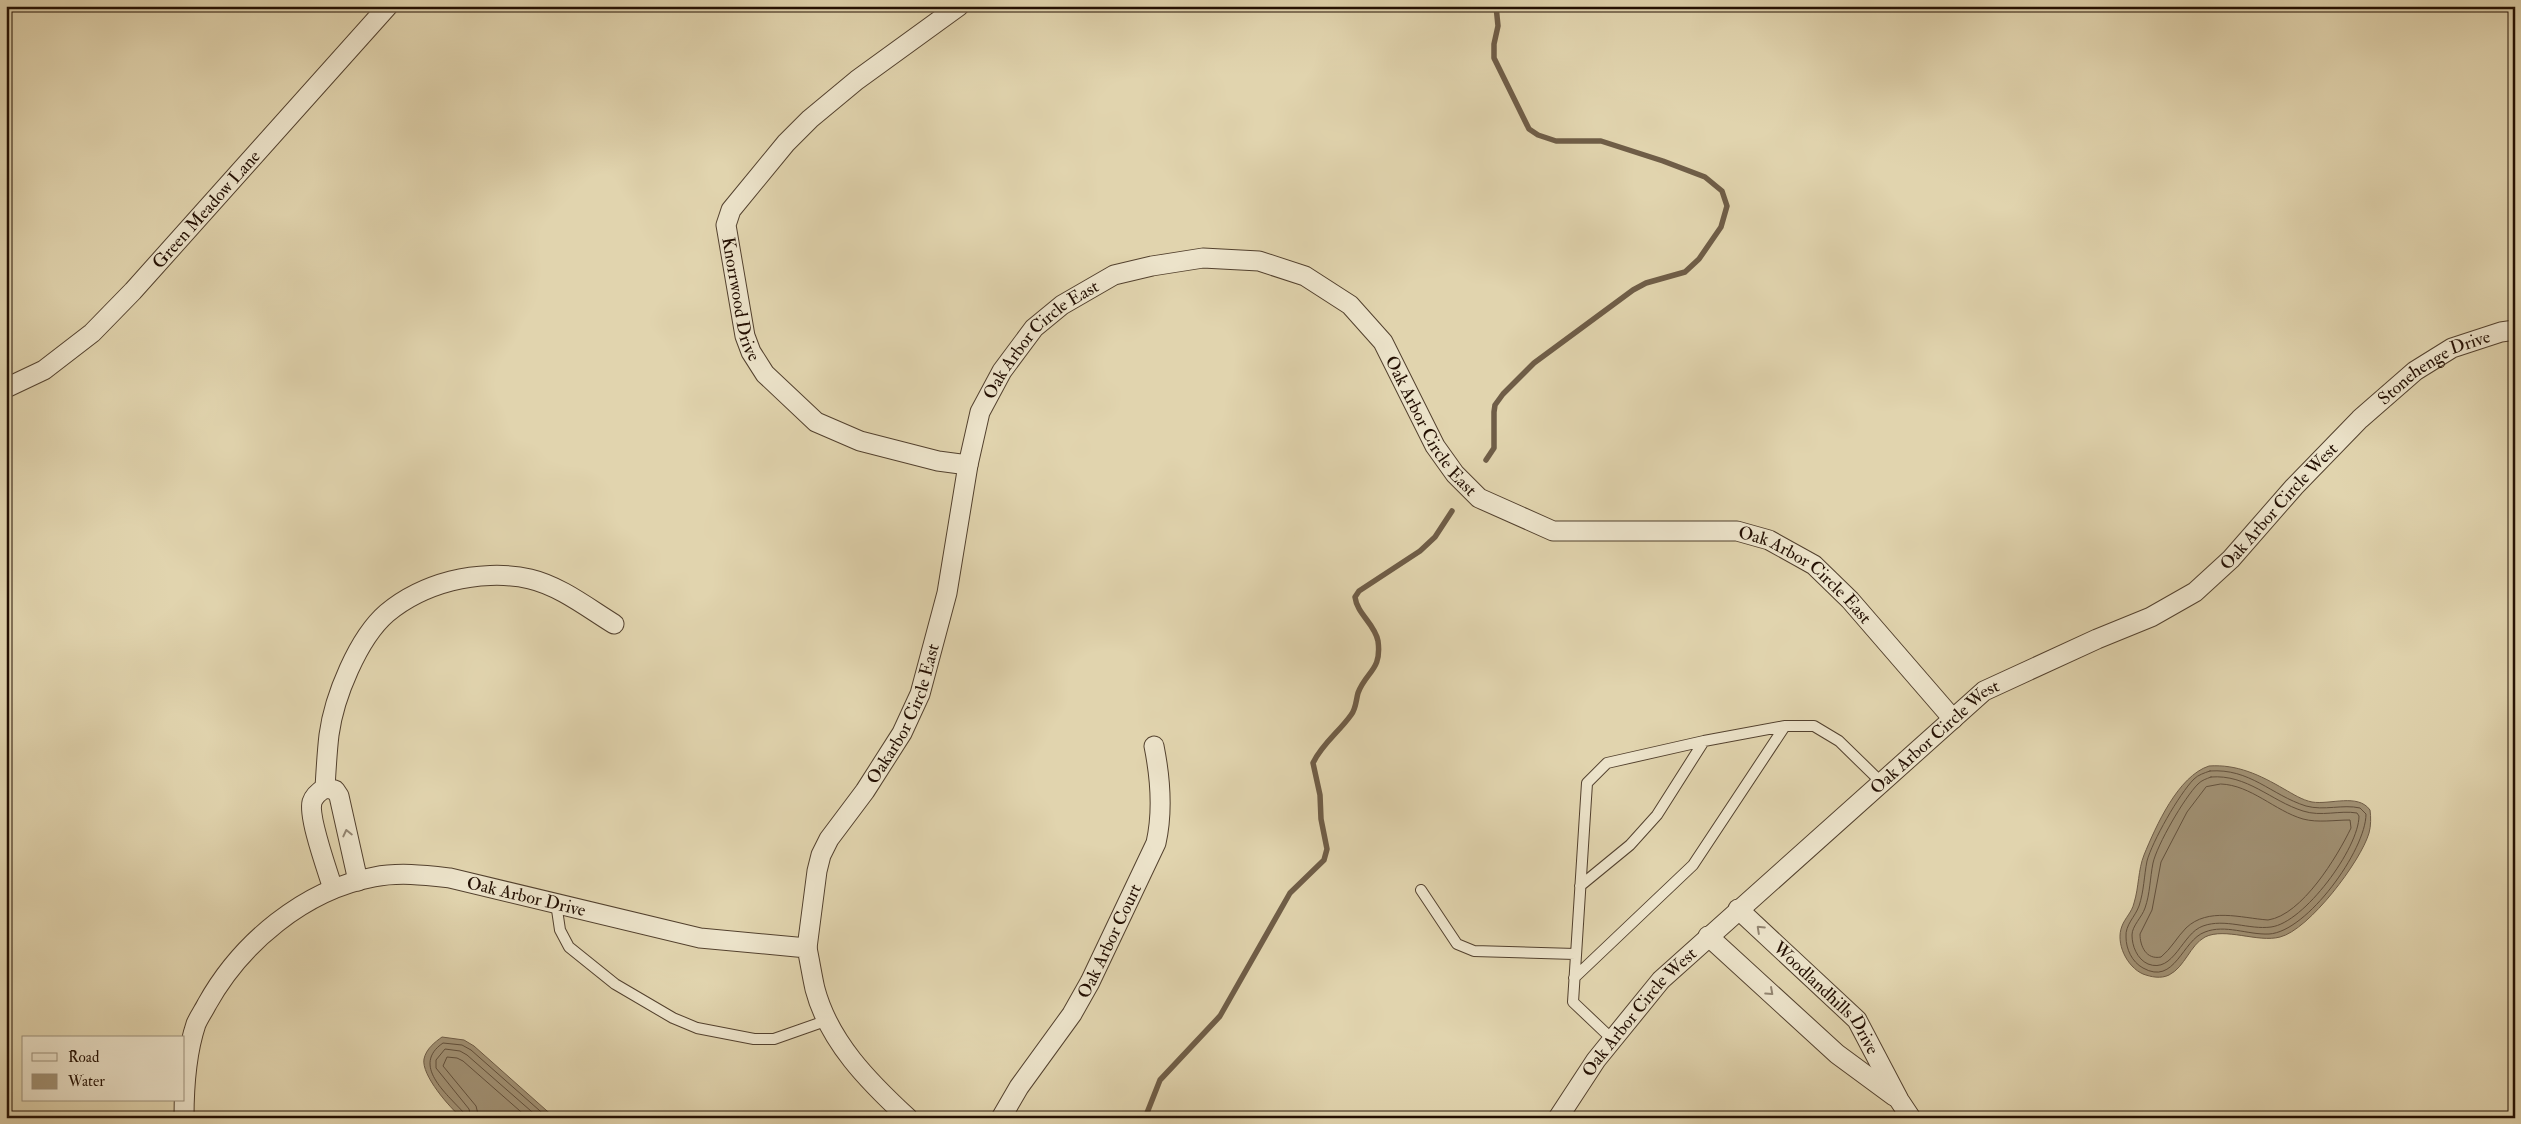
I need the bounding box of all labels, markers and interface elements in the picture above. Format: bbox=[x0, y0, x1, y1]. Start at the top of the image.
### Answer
street label: Green Meadow Lane bbox=[147, 145, 266, 273]
street label: Knorrwood Drive bbox=[717, 235, 766, 366]
street label: Oak Arbor Circle East bbox=[978, 275, 1103, 403]
street label: Stonehenge Drive bbox=[2373, 325, 2494, 410]
street label: Oak Arbor Circle East bbox=[1380, 352, 1482, 501]
street label: Oak Arbor Circle West bbox=[2215, 438, 2343, 575]
street label: Oak Arbor Circle East bbox=[1736, 520, 1877, 629]
street label: Oakarbor Circle East bbox=[861, 641, 944, 788]
street label: Oak Arbor Circle West bbox=[1865, 674, 2003, 799]
one-way arrow bbox=[342, 829, 353, 838]
street label: Oak Arbor Drive bbox=[464, 871, 589, 922]
street label: Oak Arbor Court bbox=[1072, 880, 1147, 1002]
one-way arrow bbox=[1756, 926, 1765, 935]
street label: Woodlandhills Drive bbox=[1768, 935, 1885, 1059]
street label: Oak Arbor Circle West bbox=[1577, 942, 1701, 1081]
one-way arrow bbox=[1765, 986, 1774, 995]
legend bbox=[22, 1036, 185, 1102]
text: Road bbox=[68, 1048, 100, 1067]
text: Water bbox=[67, 1072, 105, 1091]

